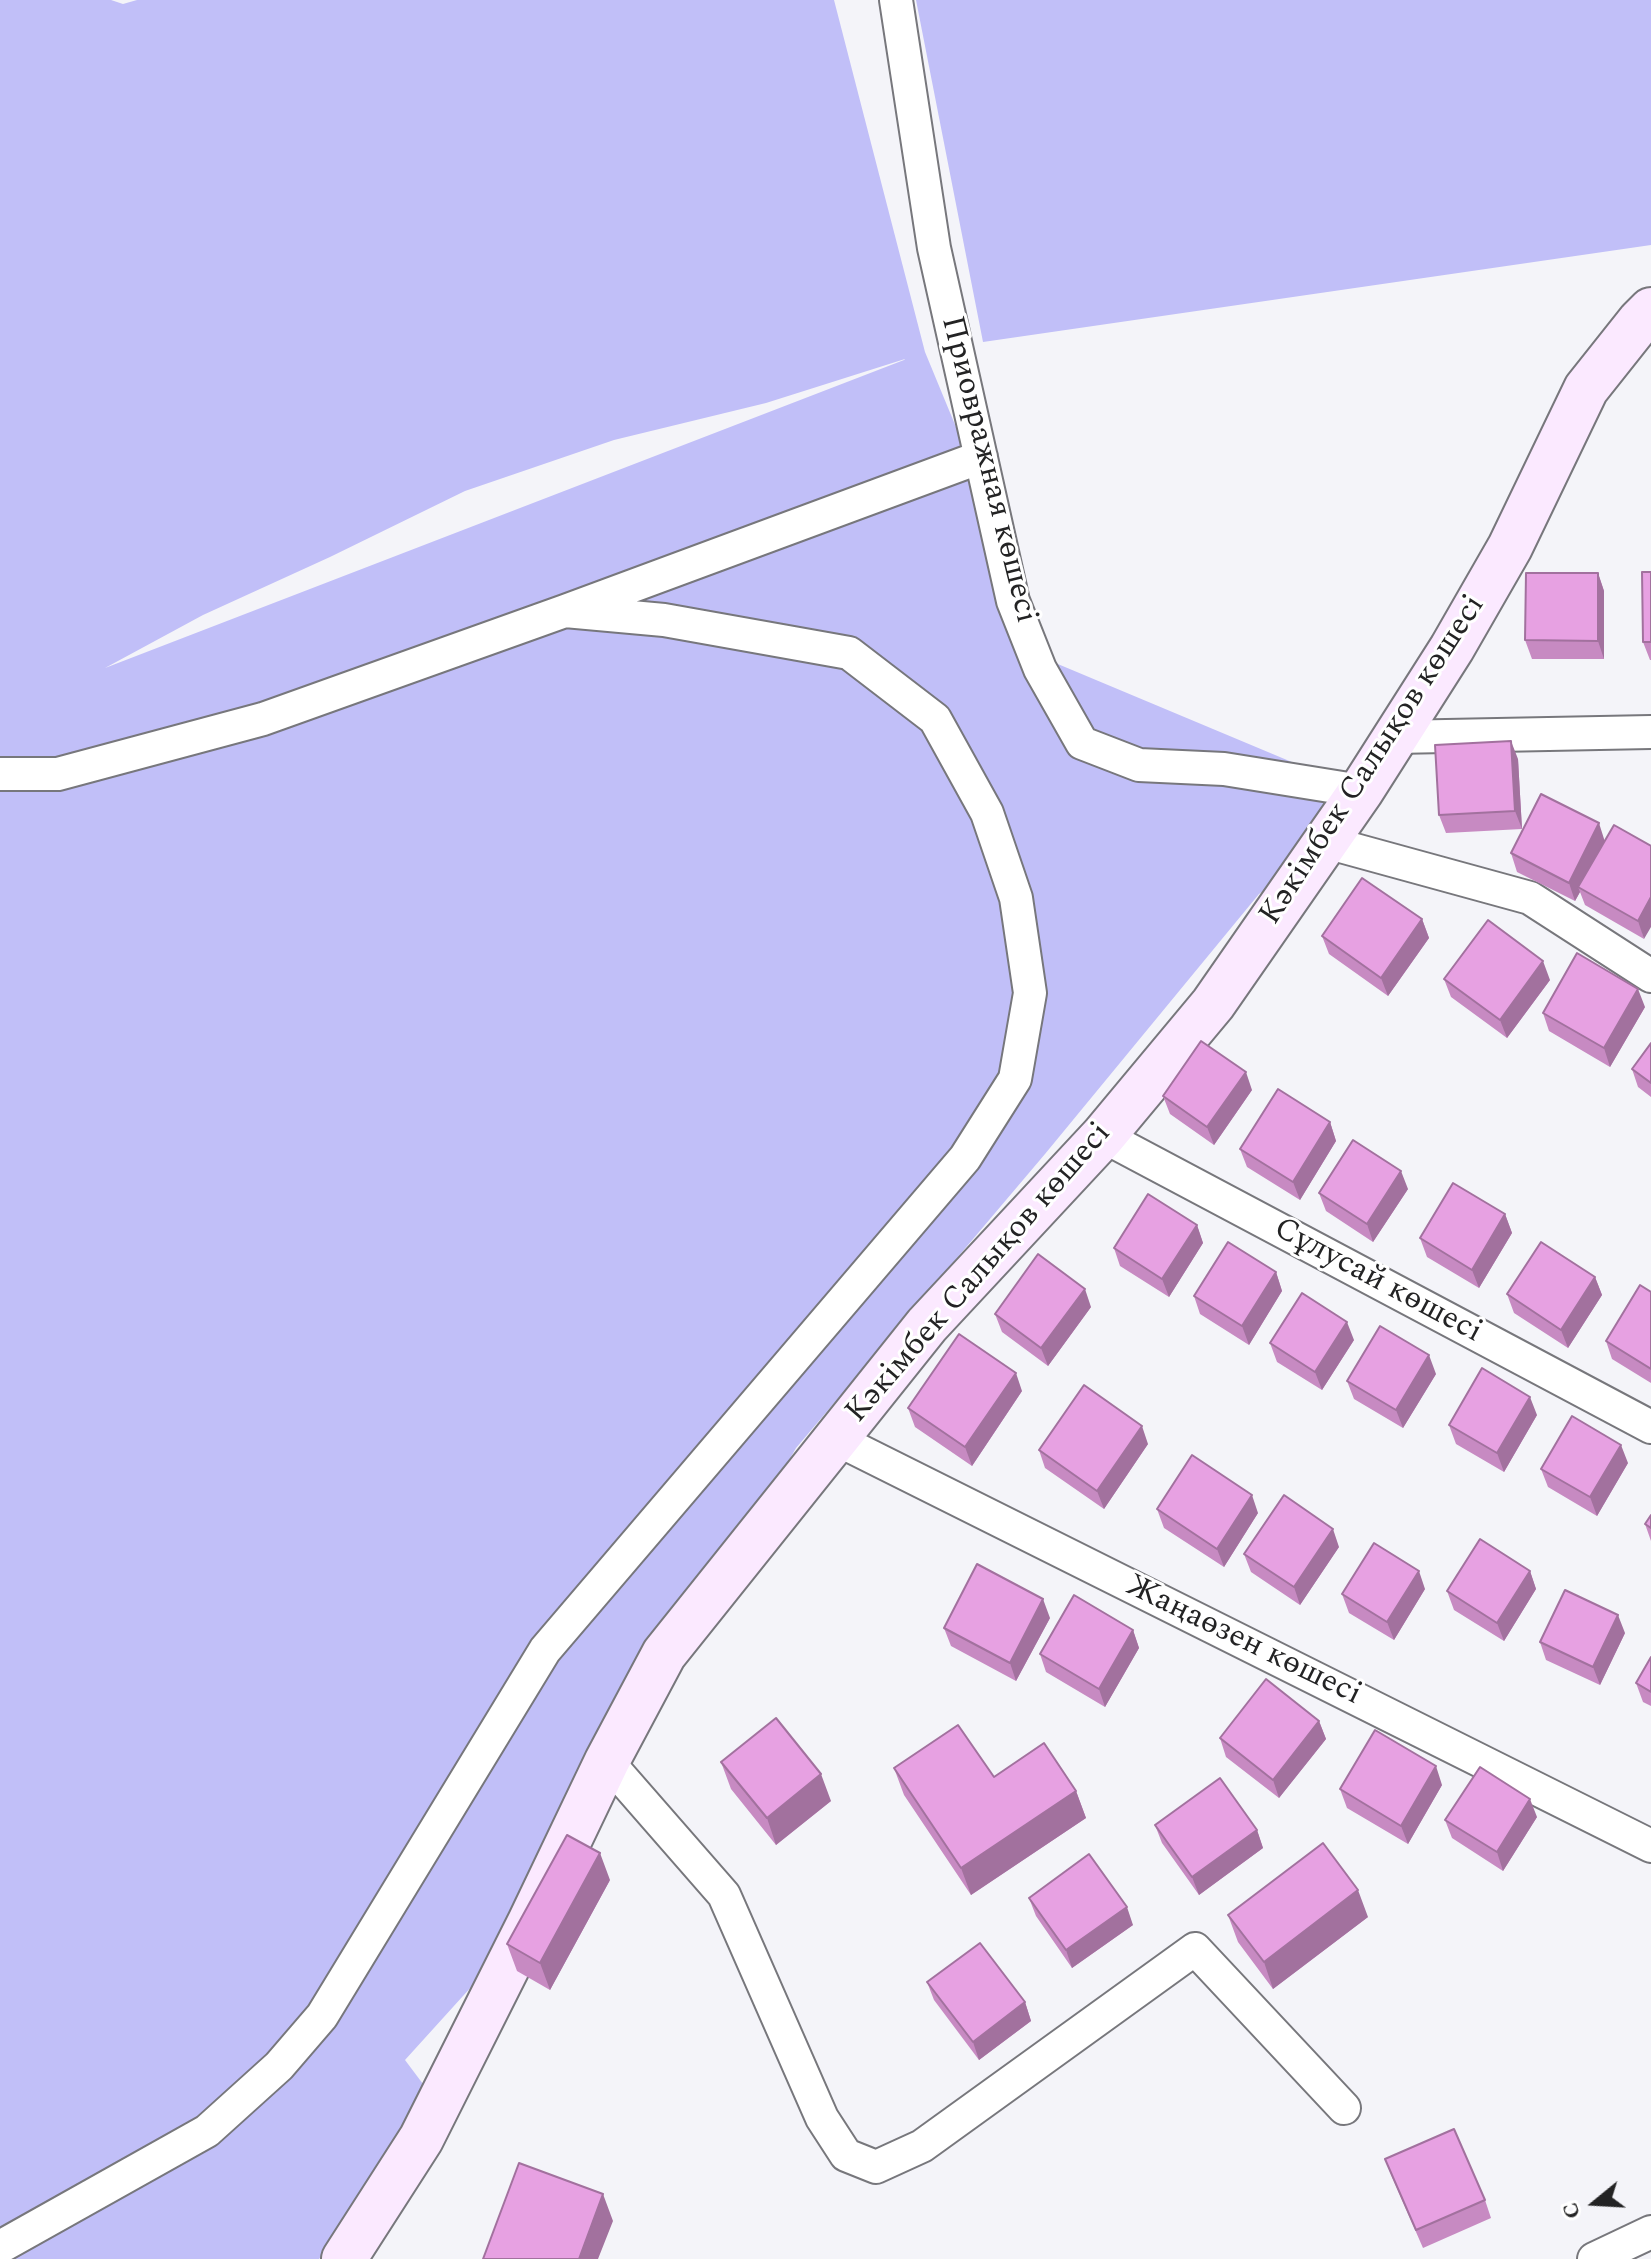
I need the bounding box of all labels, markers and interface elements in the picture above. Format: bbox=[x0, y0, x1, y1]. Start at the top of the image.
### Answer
street label: Приовражная көшесі bbox=[930, 313, 1044, 627]
street label: Кәкімбек Салықов көшесі bbox=[1253, 589, 1495, 933]
street label: Кәкімбек Салықов көшесі bbox=[839, 1116, 1121, 1432]
street label: Сұлусай көшесі bbox=[1266, 1211, 1488, 1353]
street label: Жаңаөзен көшесі bbox=[1119, 1568, 1367, 1716]
north arrow bbox=[1555, 2163, 1635, 2243]
text: С bbox=[1554, 2198, 1590, 2223]

